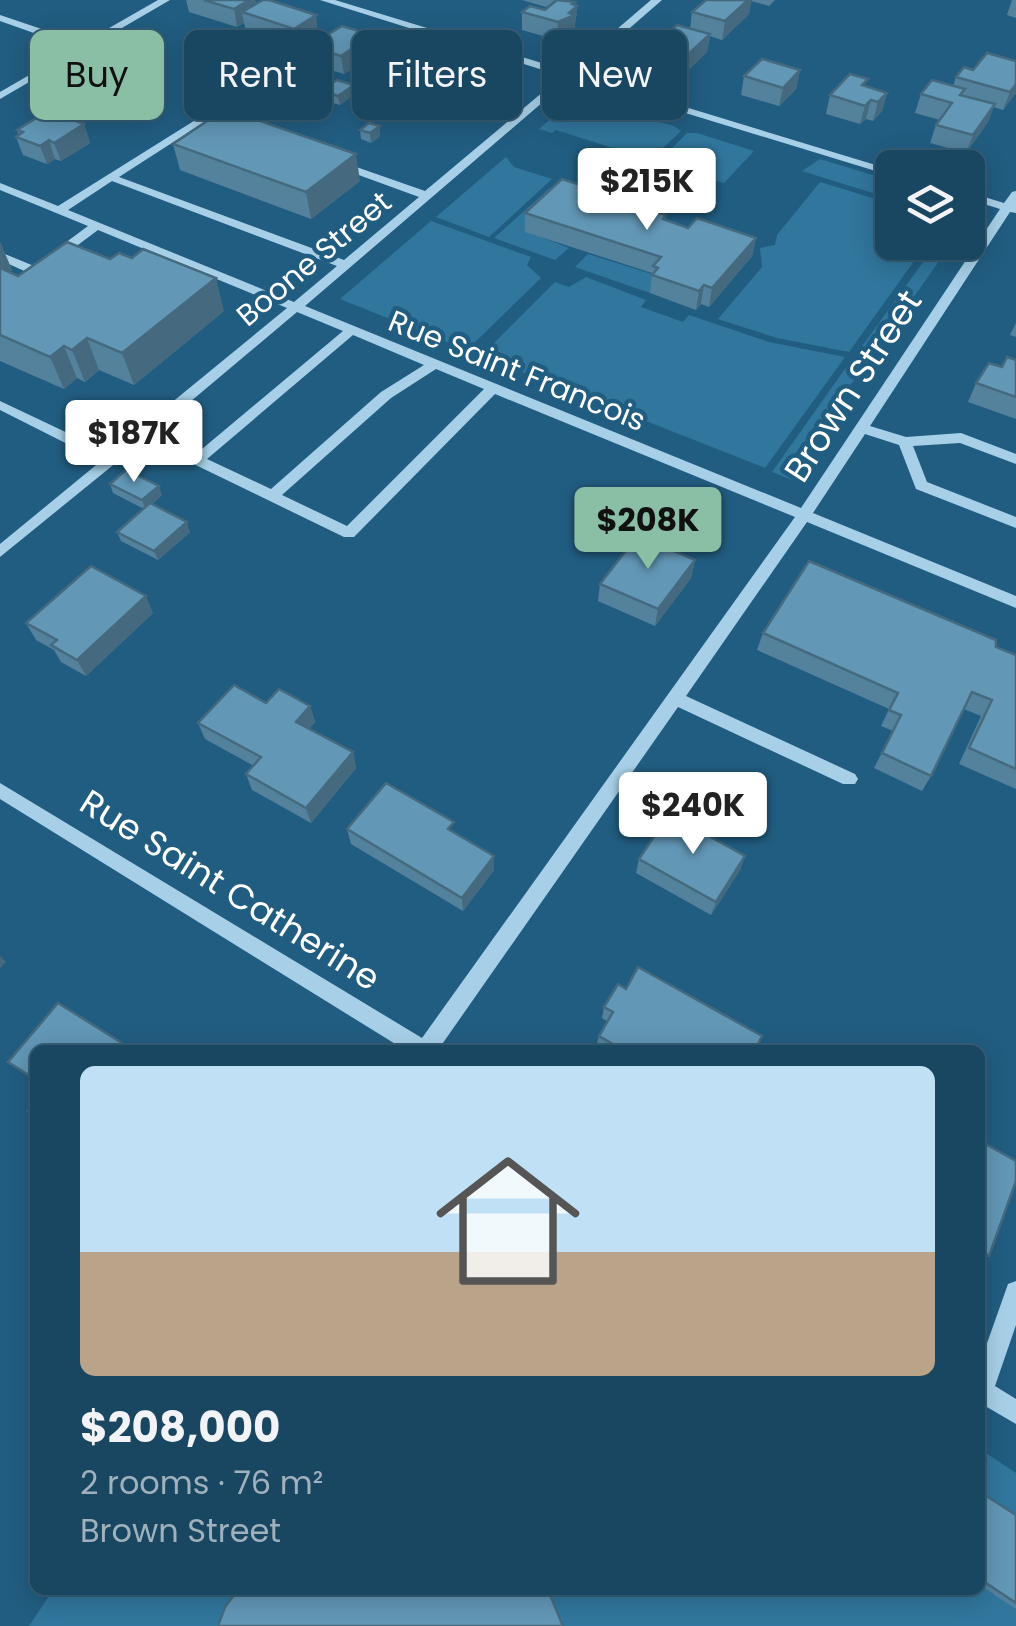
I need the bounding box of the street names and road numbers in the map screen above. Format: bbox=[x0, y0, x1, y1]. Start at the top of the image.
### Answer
street label: Boone Street bbox=[227, 181, 400, 336]
street label: Brown Street bbox=[772, 280, 933, 491]
street label: Rue Saint Francois bbox=[382, 299, 652, 442]
street label: Rue Saint Catherine bbox=[71, 777, 390, 1002]

